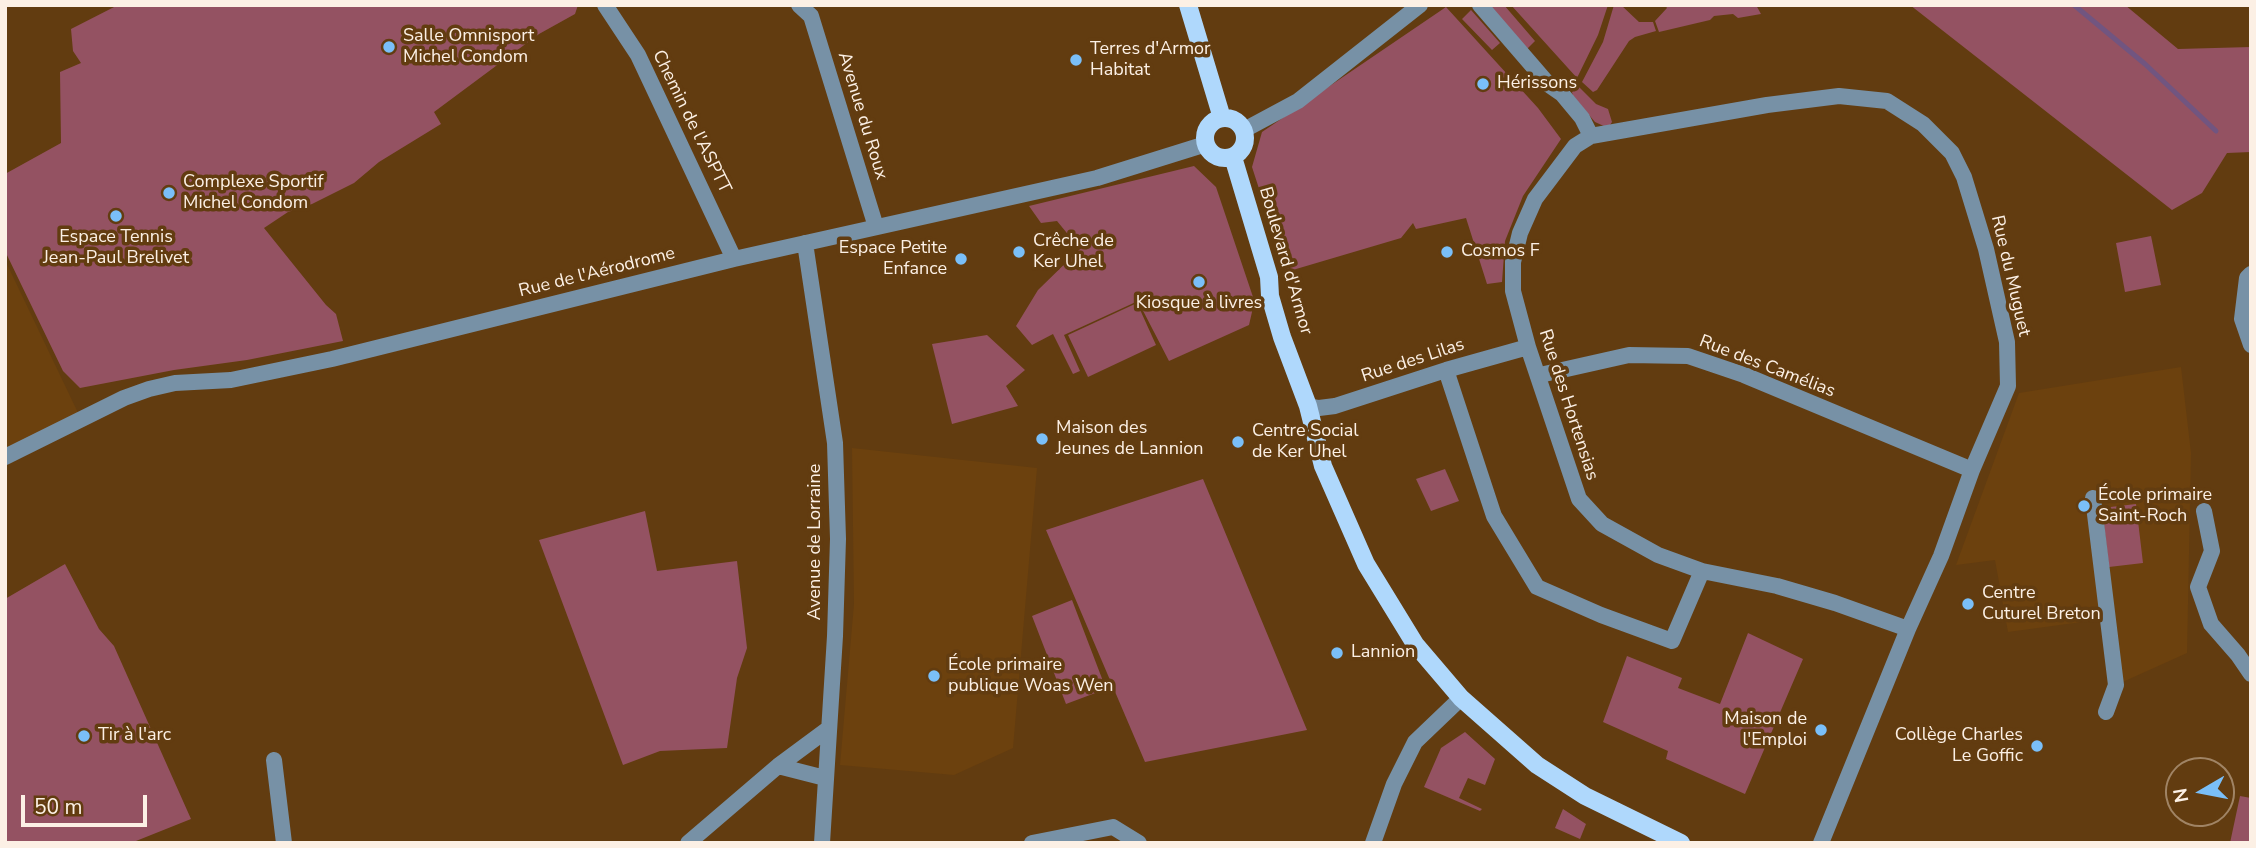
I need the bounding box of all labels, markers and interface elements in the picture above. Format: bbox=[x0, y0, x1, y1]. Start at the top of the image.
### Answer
place label: Salle Omnisport Michel Condom bbox=[403, 26, 534, 68]
marker: Salle Omnisport Michel Condom bbox=[381, 39, 397, 55]
place label: Terres d'Armor Habitat bbox=[1090, 39, 1211, 82]
street label: Chemin de l'ASPTT bbox=[647, 47, 735, 197]
street label: Avenue du Roux bbox=[832, 49, 892, 183]
marker: Terres d'Armor Habitat bbox=[1068, 52, 1084, 68]
place label: Hérissons bbox=[1497, 73, 1577, 95]
marker: Hérissons bbox=[1475, 76, 1491, 92]
place label: Complexe Sportif Michel Condom bbox=[183, 172, 324, 214]
marker: Complexe Sportif Michel Condom bbox=[161, 185, 177, 201]
street label: Boulevard d'Armor bbox=[1254, 185, 1316, 337]
marker: Espace Tennis Jean-Paul Brelivet bbox=[108, 208, 124, 224]
street label: Rue du Muguet bbox=[1986, 213, 2034, 339]
place label: Espace Tennis Jean-Paul Brelivet bbox=[43, 227, 189, 270]
place label: Crêche de Ker Uhel bbox=[1033, 231, 1114, 274]
place label: Espace Petite Enfance bbox=[839, 238, 947, 280]
place label: Cosmos F bbox=[1461, 241, 1540, 263]
street label: Rue de l'Aérodrome bbox=[517, 243, 677, 303]
marker: Crêche de Ker Uhel bbox=[1011, 244, 1027, 260]
marker: Cosmos F bbox=[1439, 244, 1455, 260]
marker: Espace Petite Enfance bbox=[953, 251, 969, 267]
marker: Kiosque à livres bbox=[1191, 274, 1207, 290]
place label: Kiosque à livres bbox=[1136, 293, 1262, 315]
street label: Rue des Hortensias bbox=[1533, 327, 1603, 483]
street label: Rue des Camélias bbox=[1696, 331, 1838, 403]
street label: Rue des Lilas bbox=[1359, 334, 1467, 388]
place label: Maison des Jeunes de Lannion bbox=[1056, 418, 1203, 460]
place label: Centre Social de Ker Uhel bbox=[1252, 421, 1359, 464]
marker: Maison des Jeunes de Lannion bbox=[1034, 431, 1050, 447]
marker: Centre Social de Ker Uhel bbox=[1230, 434, 1246, 450]
street label: Avenue de Lorraine bbox=[805, 464, 827, 620]
place label: École primaire Saint-Roch bbox=[2098, 485, 2212, 528]
marker: École primaire Saint-Roch bbox=[2076, 498, 2092, 514]
place label: Centre Cuturel Breton bbox=[1982, 583, 2101, 626]
marker: Centre Cuturel Breton bbox=[1960, 596, 1976, 612]
place label: Lannion bbox=[1351, 642, 1415, 664]
marker: Lannion bbox=[1329, 645, 1345, 661]
place label: École primaire publique Woas Wen bbox=[948, 655, 1114, 698]
marker: École primaire publique Woas Wen bbox=[926, 668, 942, 684]
place label: Maison de l'Emploi bbox=[1724, 709, 1807, 752]
marker: Maison de l'Emploi bbox=[1813, 722, 1829, 738]
place label: Tir à l'arc bbox=[98, 725, 171, 747]
place label: Collège Charles Le Goffic bbox=[1895, 725, 2023, 768]
marker: Tir à l'arc bbox=[76, 728, 92, 744]
marker: Collège Charles Le Goffic bbox=[2029, 738, 2045, 754]
north arrow bbox=[2165, 757, 2235, 827]
scale bar bbox=[24, 782, 150, 826]
text: N bbox=[2167, 786, 2195, 805]
text: 50 m bbox=[34, 793, 83, 821]

